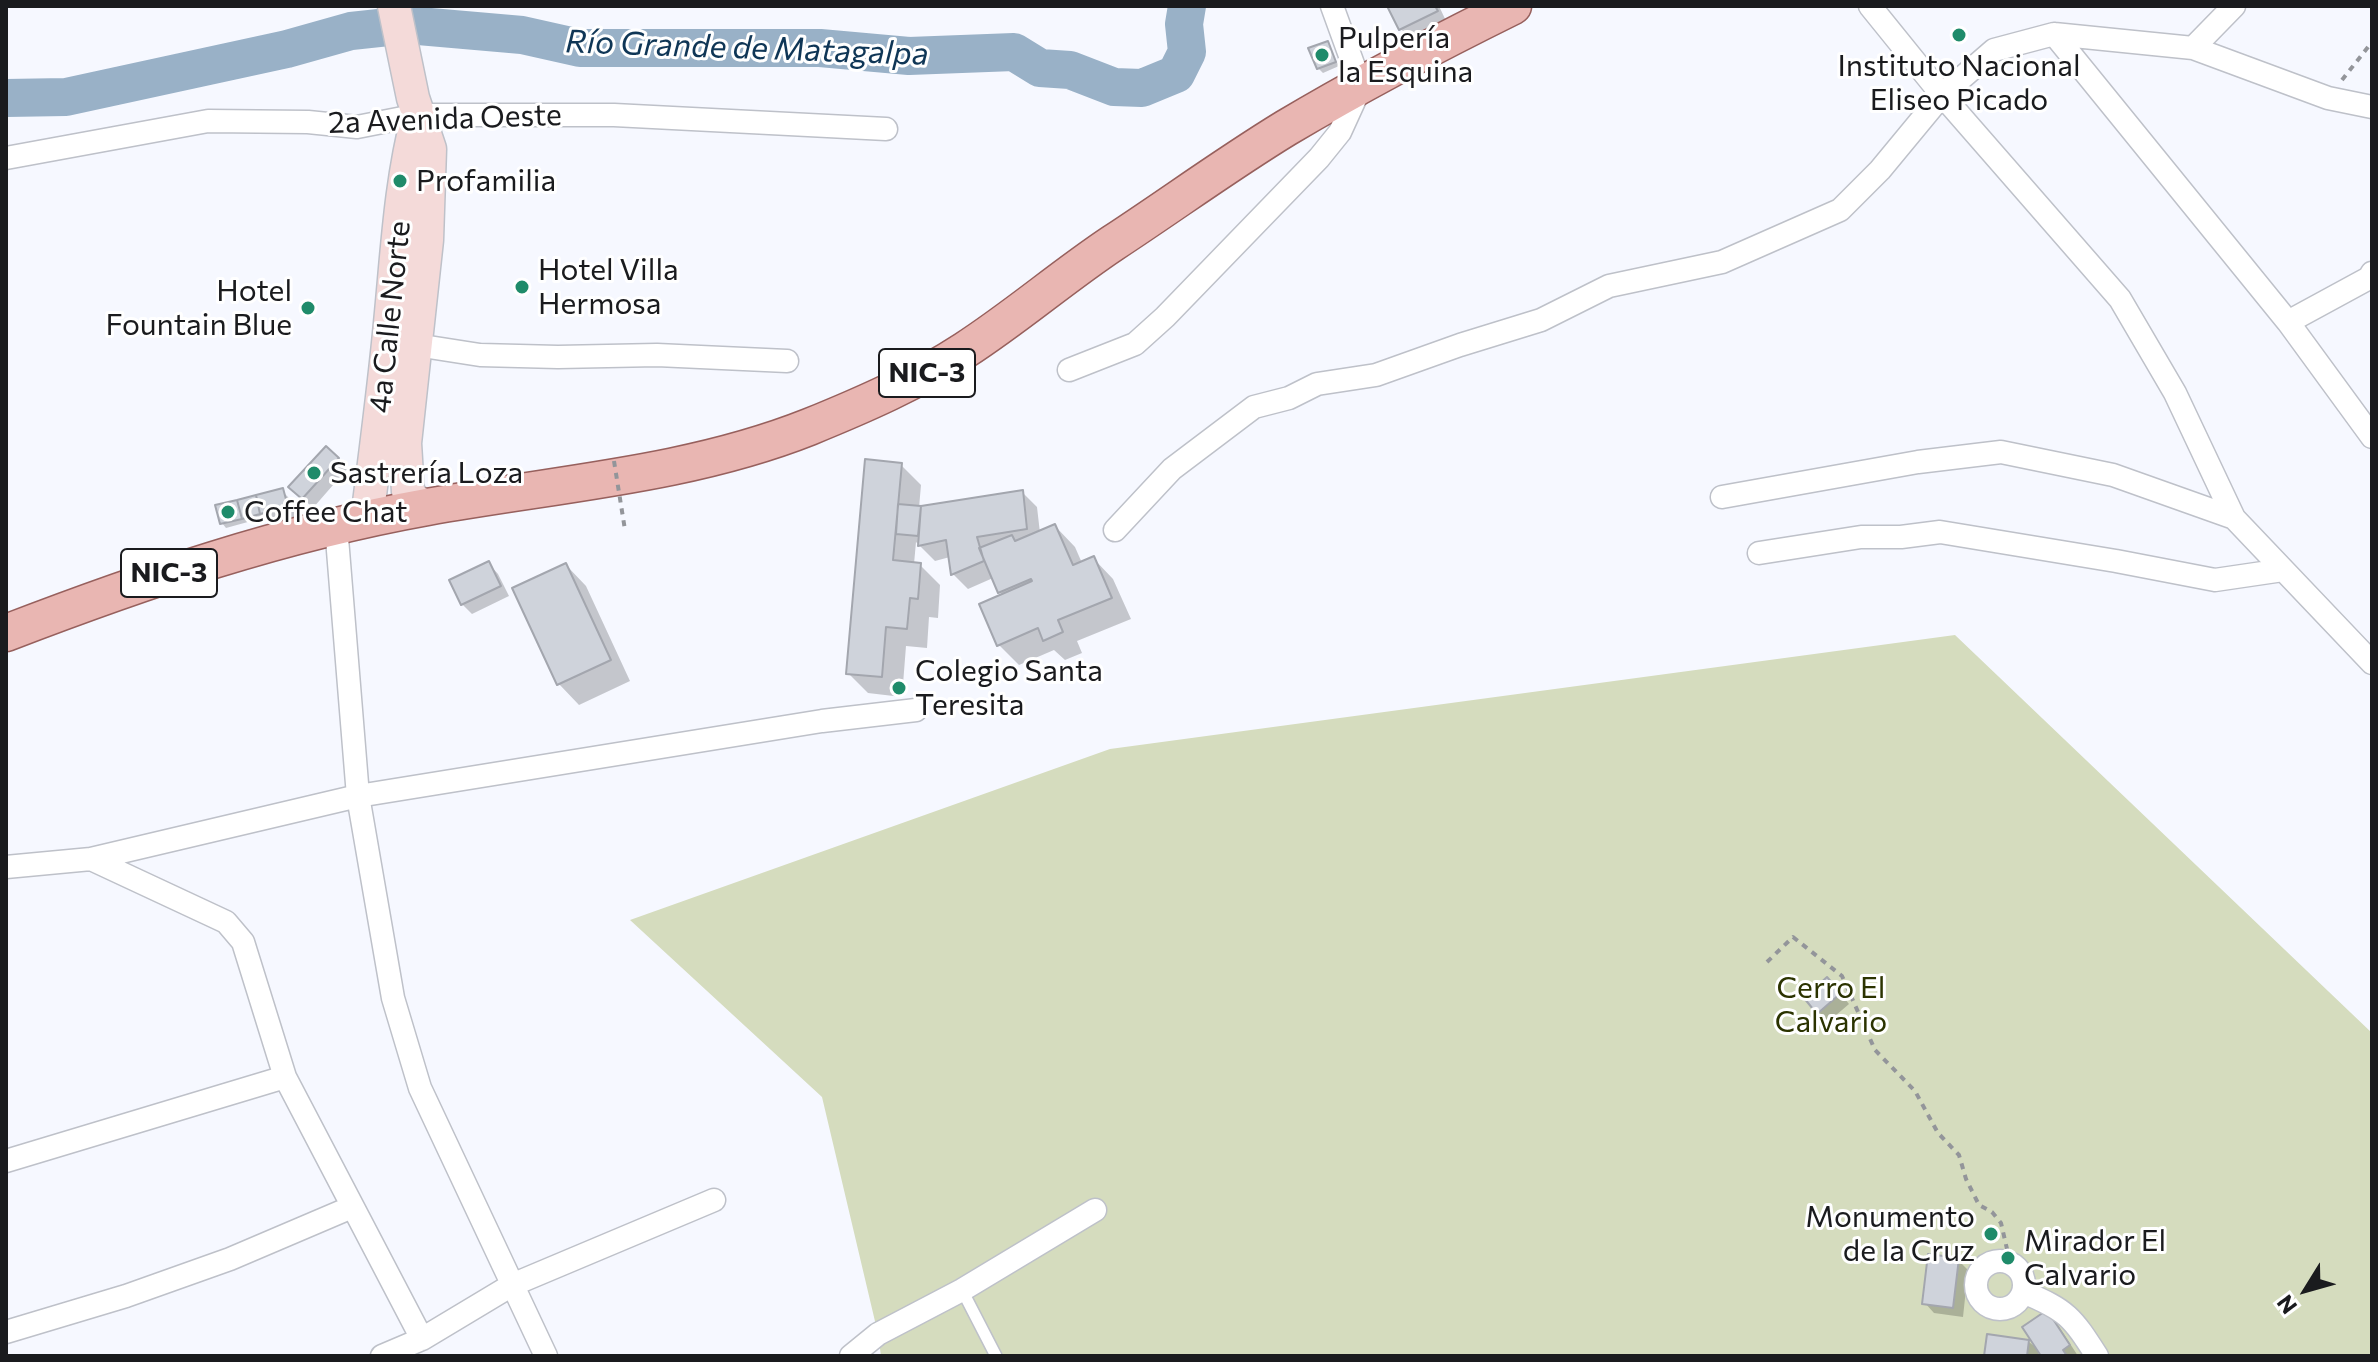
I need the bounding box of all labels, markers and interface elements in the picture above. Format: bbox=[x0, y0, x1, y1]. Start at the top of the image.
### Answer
place label: Pulpería la Esquina bbox=[1338, 20, 1473, 90]
water label: Río Grande de Matagalpa bbox=[565, 22, 929, 74]
marker: Instituto Nacional Eliseo Picado bbox=[1950, 26, 1968, 44]
marker: Pulpería la Esquina bbox=[1313, 46, 1331, 64]
place label: Instituto Nacional Eliseo Picado bbox=[1837, 48, 2081, 118]
street label: 2a Avenida Oeste bbox=[328, 97, 562, 141]
place label: Profamilia bbox=[416, 163, 556, 199]
marker: Profamilia bbox=[391, 172, 409, 190]
street label: 4a Calle Norte bbox=[362, 219, 418, 415]
place label: Hotel Villa Hermosa bbox=[538, 252, 679, 322]
place label: Hotel Fountain Blue bbox=[105, 273, 292, 344]
marker: Hotel Villa Hermosa bbox=[513, 278, 531, 296]
marker: Hotel Fountain Blue bbox=[299, 299, 317, 317]
road number: NIC-3 bbox=[879, 349, 975, 397]
place label: Sastrería Loza bbox=[330, 455, 523, 491]
marker: Sastrería Loza bbox=[305, 464, 323, 482]
place label: Coffee Chat bbox=[244, 494, 408, 530]
marker: Coffee Chat bbox=[219, 503, 237, 521]
road number: NIC-3 bbox=[121, 549, 217, 597]
place label: Colegio Santa Teresita bbox=[915, 653, 1103, 724]
marker: Colegio Santa Teresita bbox=[890, 679, 908, 697]
park label: Cerro El Calvario bbox=[1775, 970, 1887, 1040]
place label: Monumento de la Cruz bbox=[1805, 1199, 1975, 1270]
place label: Mirador El Calvario bbox=[2024, 1223, 2166, 1294]
marker: Monumento de la Cruz bbox=[1982, 1225, 2000, 1243]
marker: Mirador El Calvario bbox=[1999, 1249, 2017, 1267]
north arrow bbox=[2266, 1250, 2346, 1330]
text: N bbox=[2271, 1290, 2302, 1319]

